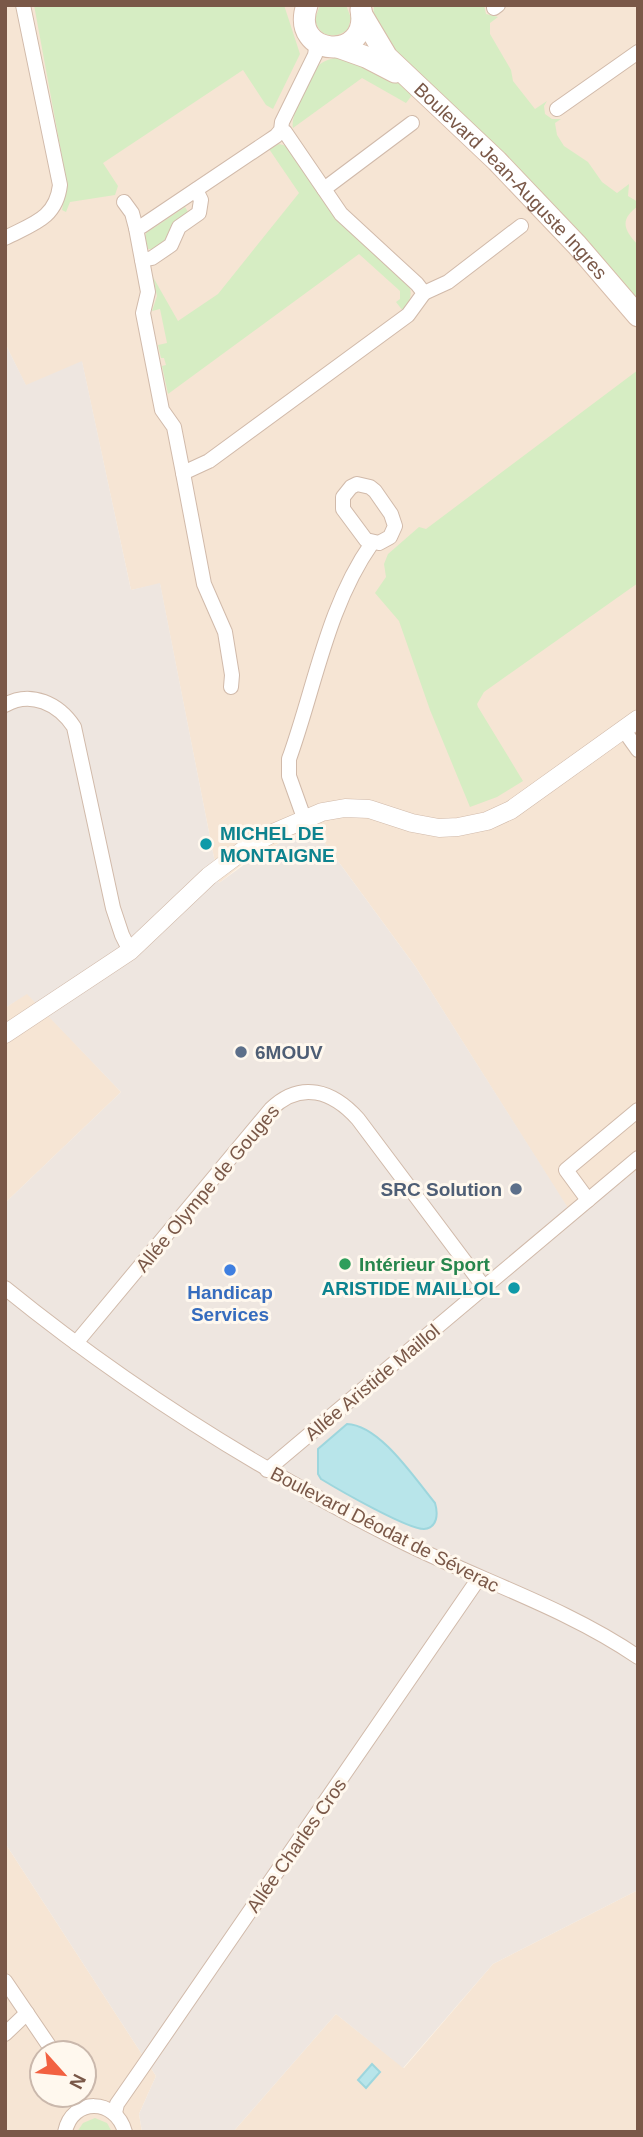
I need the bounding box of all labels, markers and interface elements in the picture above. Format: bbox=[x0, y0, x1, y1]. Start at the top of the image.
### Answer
street label: Boulevard Jean-Auguste Ingres bbox=[410, 79, 611, 283]
place label: MICHEL DE MONTAIGNE bbox=[220, 823, 335, 866]
marker: MICHEL DE MONTAIGNE bbox=[198, 836, 214, 852]
place label: 6MOUV bbox=[255, 1042, 323, 1063]
marker: 6MOUV bbox=[233, 1044, 249, 1060]
street label: Allée Olympe de Gouges bbox=[131, 1101, 283, 1276]
place label: SRC Solution bbox=[381, 1179, 502, 1200]
marker: SRC Solution bbox=[508, 1181, 524, 1197]
place label: Intérieur Sport bbox=[359, 1254, 491, 1275]
marker: Intérieur Sport bbox=[337, 1256, 353, 1272]
marker: Handicap Services bbox=[222, 1262, 238, 1278]
place label: ARISTIDE MAILLOL bbox=[322, 1278, 500, 1299]
marker: ARISTIDE MAILLOL bbox=[506, 1280, 522, 1296]
place label: Handicap Services bbox=[187, 1282, 273, 1325]
street label: Allée Aristide Maillol bbox=[301, 1320, 444, 1445]
street label: Boulevard Déodat de Séverac bbox=[267, 1463, 502, 1596]
street label: Allée Charles Cros bbox=[242, 1774, 350, 1916]
north arrow bbox=[28, 2039, 98, 2109]
text: N bbox=[65, 2071, 90, 2092]

